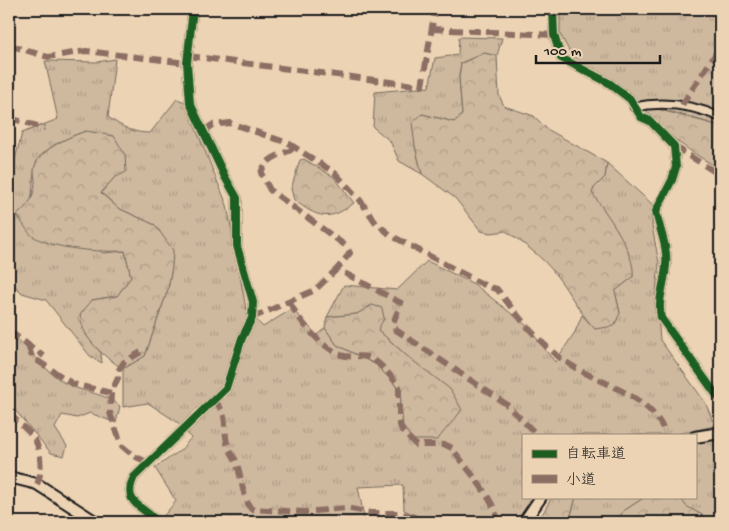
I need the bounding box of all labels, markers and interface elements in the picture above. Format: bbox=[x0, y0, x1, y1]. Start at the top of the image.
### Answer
scale bar bbox=[536, 32, 660, 64]
text: 100 m bbox=[543, 43, 582, 61]
legend bbox=[522, 434, 696, 498]
text: 自転車道 bbox=[566, 445, 626, 464]
text: 小道 bbox=[566, 472, 596, 490]

